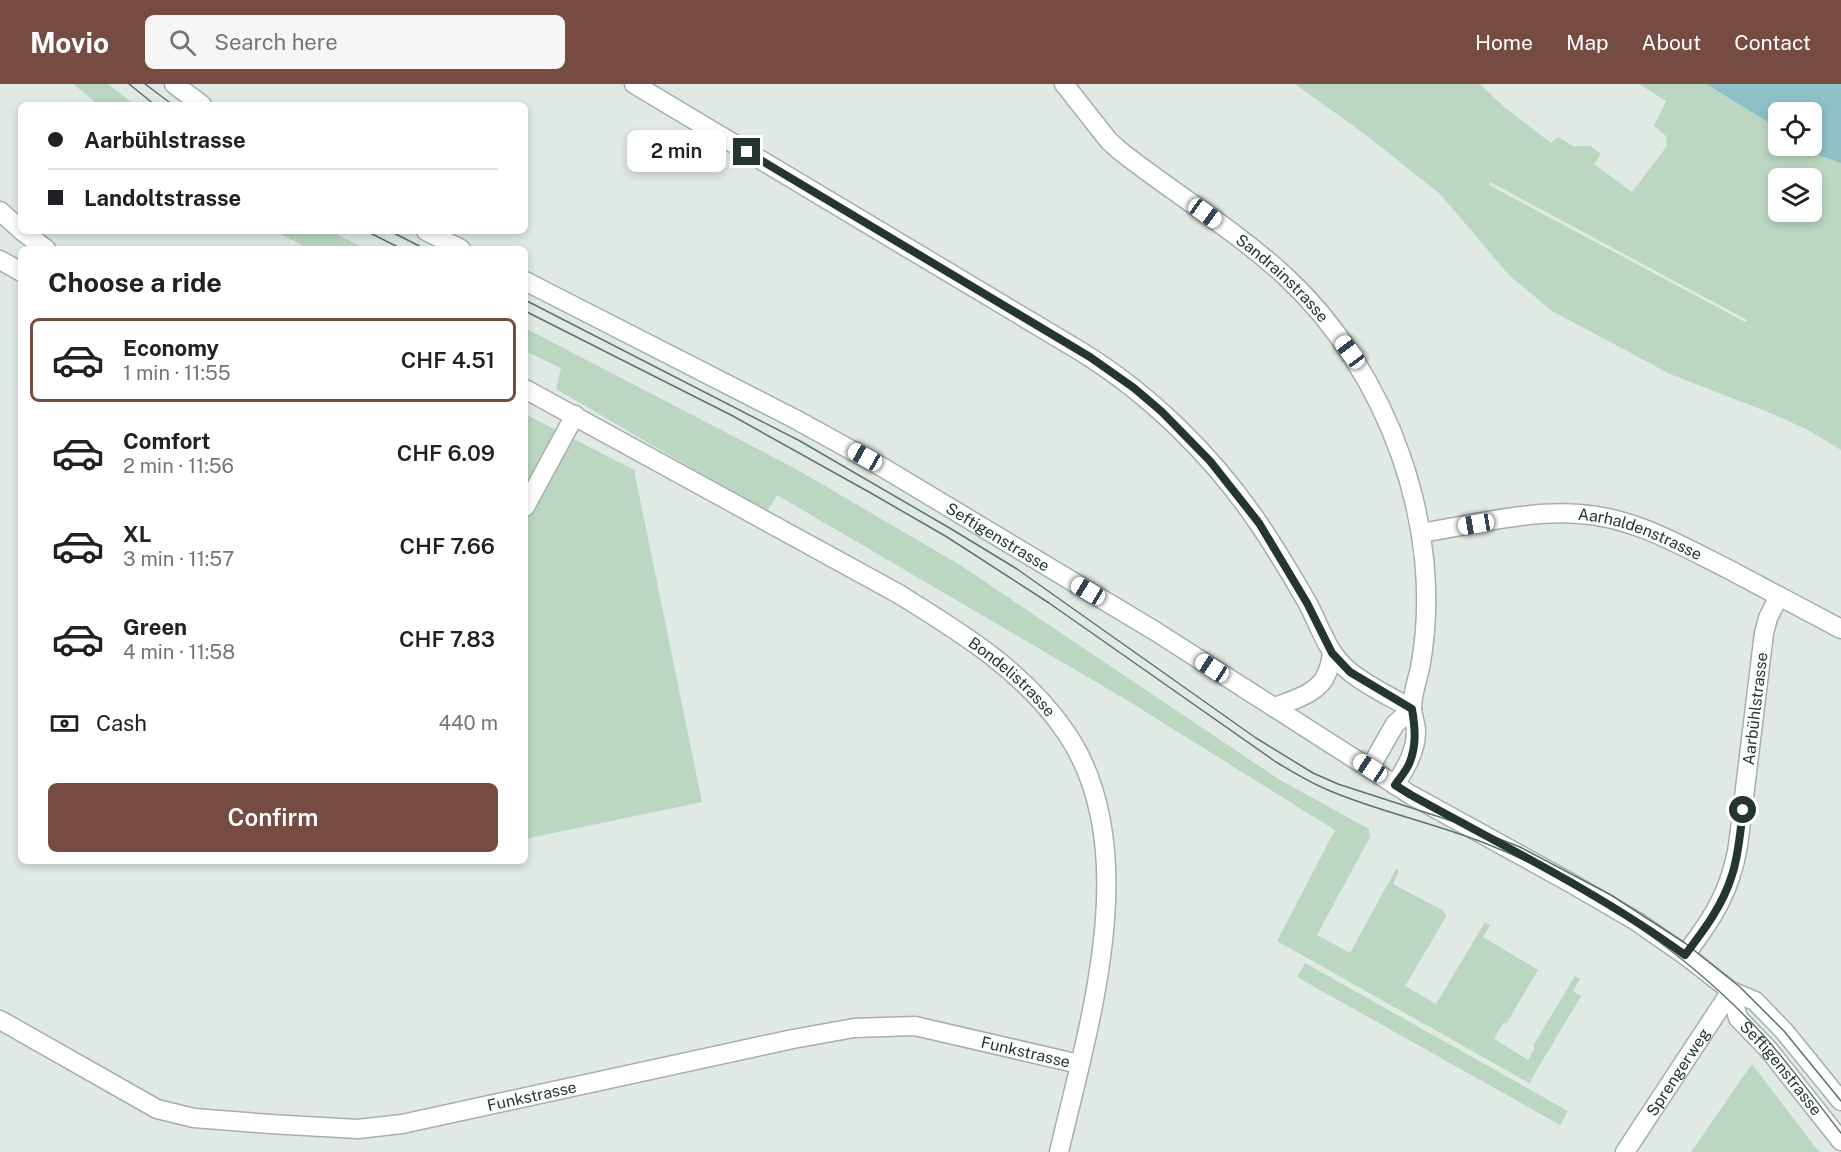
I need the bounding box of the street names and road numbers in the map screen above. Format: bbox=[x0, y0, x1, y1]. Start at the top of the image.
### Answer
street label: Sandrainstrasse bbox=[1232, 230, 1333, 326]
street label: Seftigenstrasse bbox=[943, 499, 1053, 576]
street label: Aarhaldenstrasse bbox=[1577, 505, 1705, 564]
street label: Bondelistrasse bbox=[965, 633, 1059, 721]
street label: Aarbühlstrasse bbox=[1739, 651, 1772, 766]
street label: Seftigenstrasse bbox=[1736, 1017, 1826, 1119]
street label: Sprengerweg bbox=[1642, 1025, 1714, 1120]
street label: Funkstrasse bbox=[979, 1033, 1072, 1072]
street label: Funkstrasse bbox=[485, 1077, 578, 1115]

